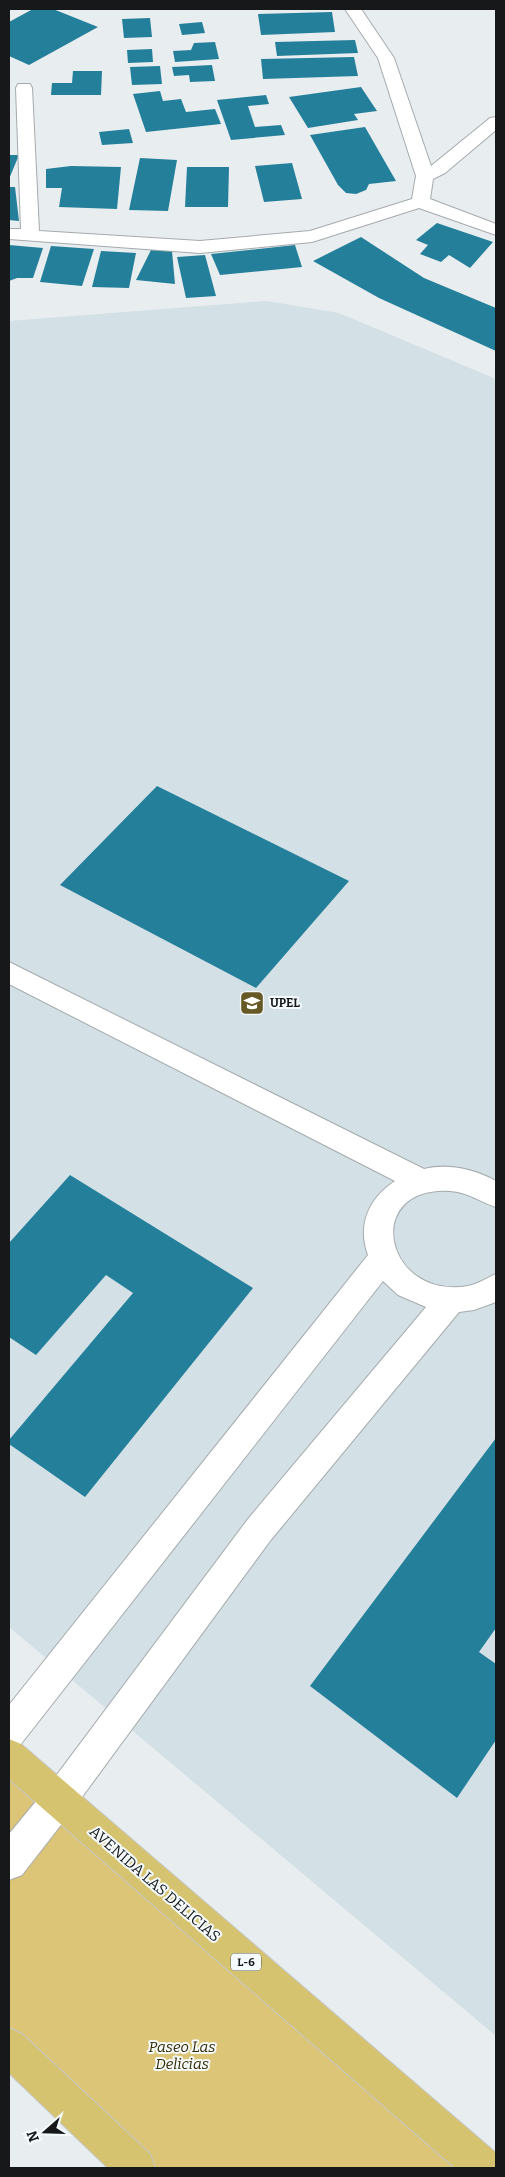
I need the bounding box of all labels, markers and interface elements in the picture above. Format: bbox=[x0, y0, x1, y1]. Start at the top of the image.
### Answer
school or university icon: UPEL bbox=[239, 990, 265, 1016]
place label: UPEL bbox=[270, 996, 300, 1010]
street label: AVENIDA LAS DELICIAS bbox=[86, 1822, 224, 1946]
road number: L-6 bbox=[231, 1954, 261, 1970]
park label: Paseo Las Delicias bbox=[149, 2038, 215, 2073]
north arrow bbox=[20, 2107, 70, 2157]
text: N bbox=[23, 2128, 43, 2144]

